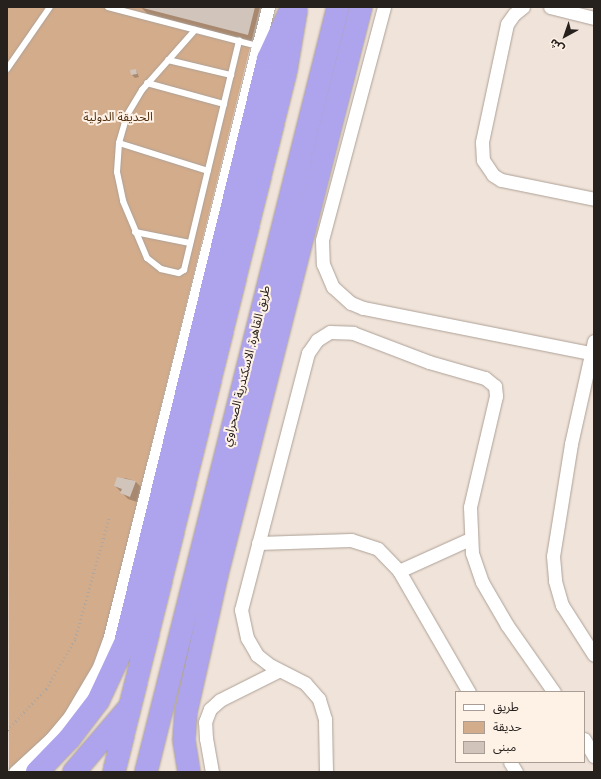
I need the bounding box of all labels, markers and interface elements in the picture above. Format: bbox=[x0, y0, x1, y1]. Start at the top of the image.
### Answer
north arrow bbox=[545, 16, 585, 56]
text: ش bbox=[547, 36, 567, 55]
park label: الحديقة الدولية bbox=[83, 111, 153, 125]
street label: طريق القاهرة, الاسكندرية الصحراوي bbox=[220, 284, 274, 448]
legend bbox=[455, 691, 585, 763]
text: طريق bbox=[493, 700, 519, 714]
text: حديقة bbox=[493, 720, 522, 734]
text: مبنى bbox=[493, 740, 516, 754]

